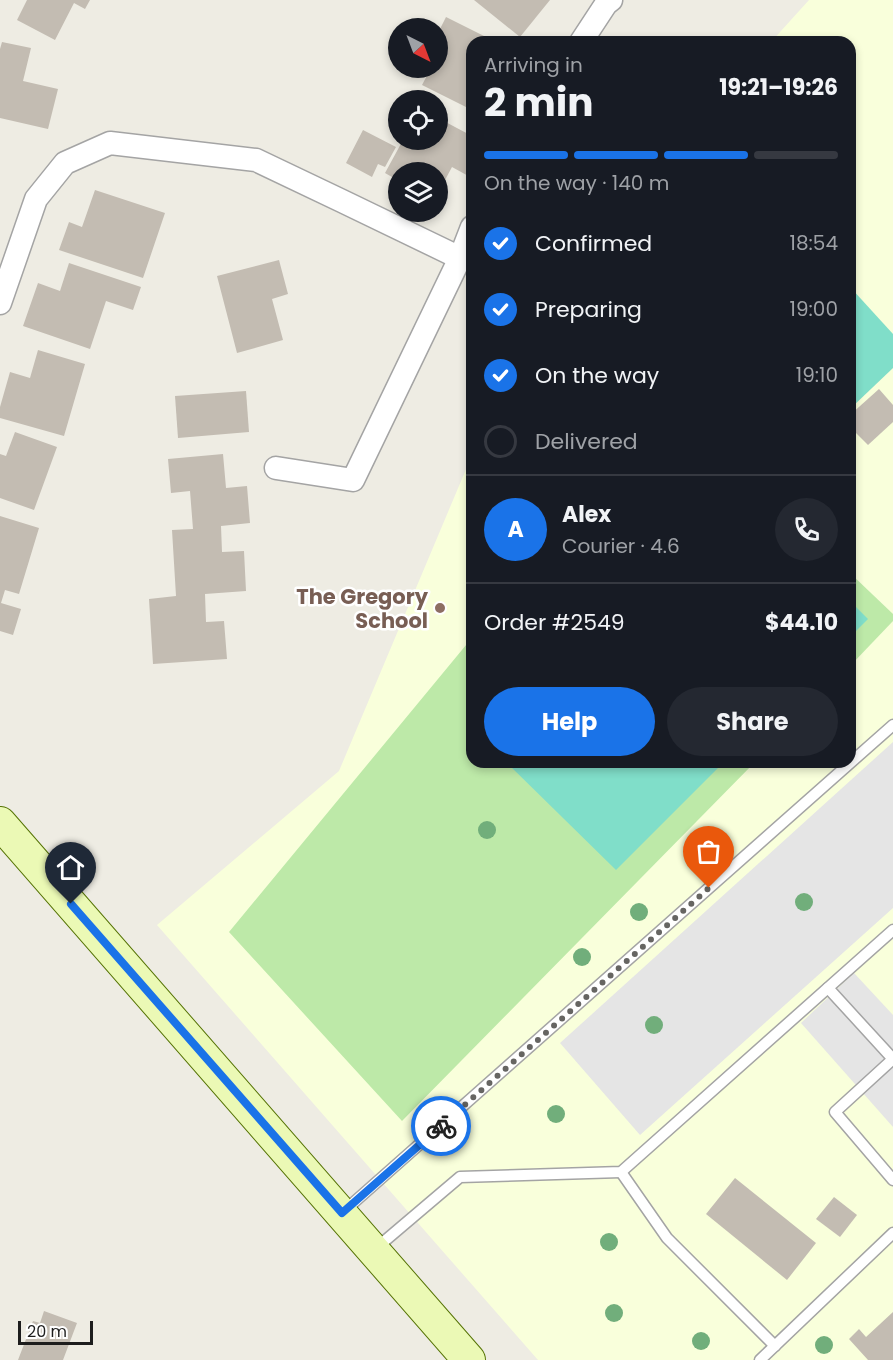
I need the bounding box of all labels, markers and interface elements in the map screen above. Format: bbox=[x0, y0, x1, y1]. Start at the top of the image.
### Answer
north arrow bbox=[388, 18, 448, 78]
map controls bbox=[388, 18, 448, 222]
text: Arriving in bbox=[484, 51, 583, 79]
text: 19:21–19:26 bbox=[719, 72, 838, 103]
text: 2 min bbox=[484, 75, 594, 130]
button: locate bbox=[388, 90, 448, 150]
button: layers bbox=[388, 162, 448, 222]
text: On the way · 140 m bbox=[484, 169, 669, 197]
icon: check bbox=[484, 227, 517, 260]
text: Confirmed bbox=[535, 228, 652, 259]
text: 18:54 bbox=[790, 229, 838, 257]
icon: check bbox=[484, 293, 517, 326]
text: Preparing bbox=[535, 294, 642, 325]
text: 19:00 bbox=[790, 295, 838, 323]
icon: check bbox=[484, 359, 517, 392]
text: On the way bbox=[535, 360, 659, 391]
text: 19:10 bbox=[796, 361, 838, 389]
text: Delivered bbox=[535, 426, 638, 457]
button: phone bbox=[775, 498, 838, 561]
text: Alex bbox=[562, 499, 611, 530]
text: A bbox=[507, 514, 524, 545]
text: Courier · 4.6 bbox=[562, 532, 680, 560]
place label: The Gregory School bbox=[296, 582, 429, 635]
marker: The Gregory School bbox=[433, 601, 447, 615]
text: Order #2549 bbox=[484, 607, 625, 638]
text: $44.10 bbox=[765, 607, 838, 638]
button: Help bbox=[484, 687, 655, 756]
button: Share bbox=[667, 687, 838, 756]
pin bbox=[683, 826, 734, 888]
icon: bag bbox=[692, 835, 725, 868]
pin bbox=[45, 842, 96, 904]
icon: home bbox=[54, 851, 87, 884]
courier bbox=[411, 1096, 471, 1156]
icon: bike bbox=[425, 1110, 458, 1143]
scale bar bbox=[18, 1318, 93, 1346]
text: 20 m bbox=[27, 1320, 67, 1343]

